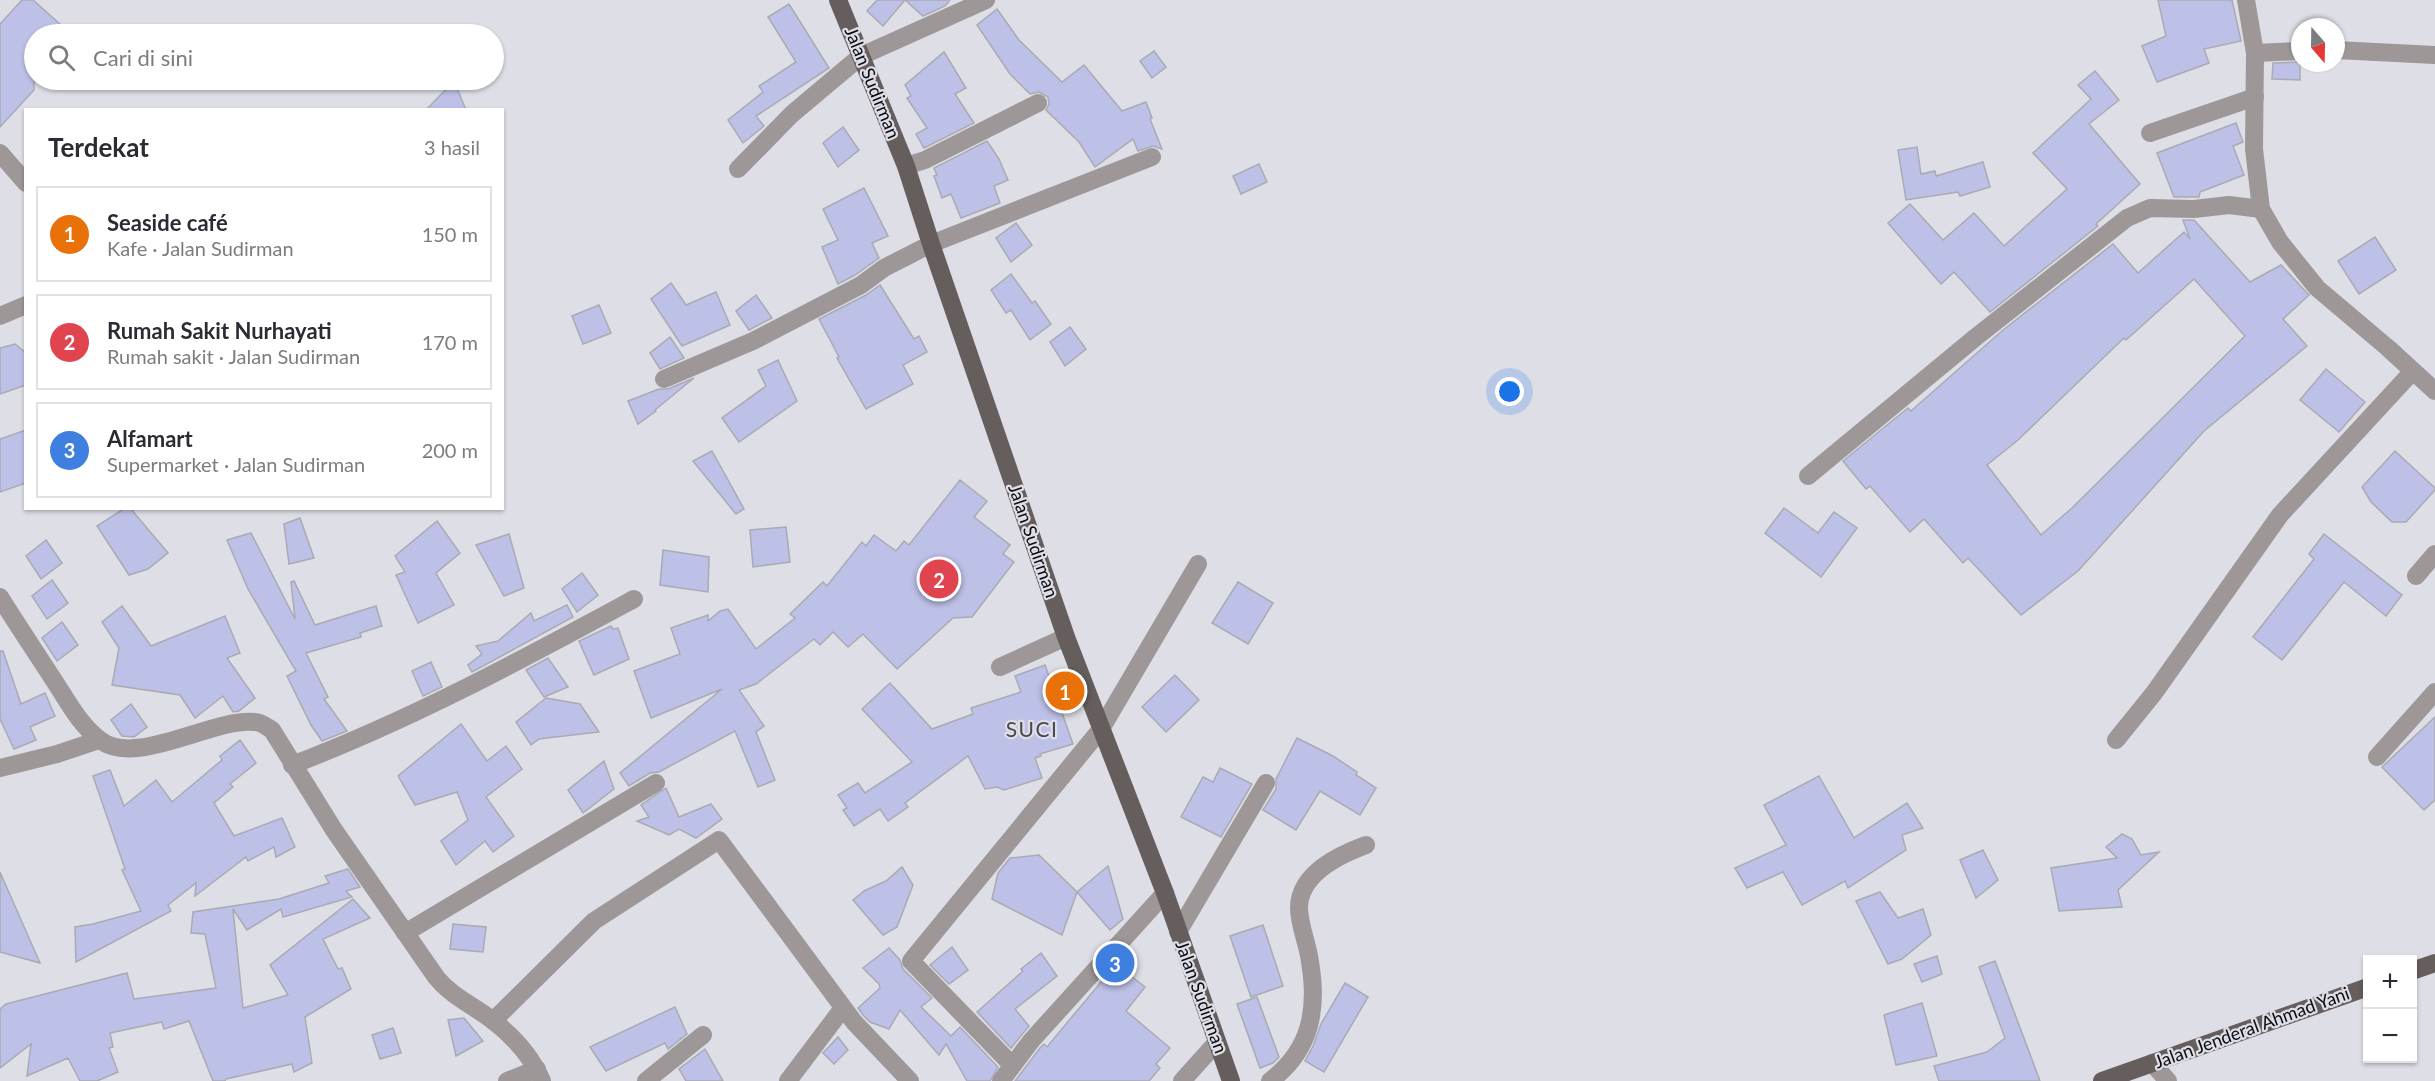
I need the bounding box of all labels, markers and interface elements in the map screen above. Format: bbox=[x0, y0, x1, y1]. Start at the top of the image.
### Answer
north arrow bbox=[2291, 18, 2345, 72]
search box bbox=[24, 24, 504, 90]
street label: Jalan Sudirman bbox=[841, 24, 905, 142]
icon: search bbox=[45, 41, 78, 74]
text: Cari di sini bbox=[93, 44, 193, 71]
text: Terdekat bbox=[48, 131, 149, 163]
text: 3 hasil bbox=[424, 135, 480, 159]
text: Seaside café bbox=[107, 209, 228, 236]
text: 1 bbox=[64, 222, 75, 246]
text: 150 m bbox=[422, 222, 478, 246]
text: Kafe · Jalan Sudirman bbox=[107, 236, 294, 260]
text: Rumah Sakit Nurhayati bbox=[107, 317, 332, 344]
text: 2 bbox=[64, 330, 75, 354]
text: 170 m bbox=[422, 330, 478, 354]
text: Rumah sakit · Jalan Sudirman bbox=[107, 344, 360, 368]
your location bbox=[1495, 377, 1524, 406]
text: Alfamart bbox=[107, 425, 193, 452]
text: 3 bbox=[64, 438, 75, 462]
text: 200 m bbox=[422, 438, 478, 462]
text: Supermarket · Jalan Sudirman bbox=[107, 452, 365, 476]
street label: Jalan Sudirman bbox=[1004, 481, 1064, 600]
pin: 2 bbox=[920, 556, 958, 602]
pin: 1 bbox=[1046, 668, 1084, 714]
district label: SUCI bbox=[1006, 716, 1058, 741]
street label: Jalan Sudirman bbox=[1171, 937, 1233, 1056]
pin: 3 bbox=[1096, 940, 1134, 986]
map controls bbox=[2363, 955, 2417, 1063]
button: + bbox=[2363, 955, 2417, 1009]
street label: Jalan Jenderal Ahmad Yani bbox=[2151, 981, 2352, 1073]
button: − bbox=[2363, 1009, 2417, 1063]

